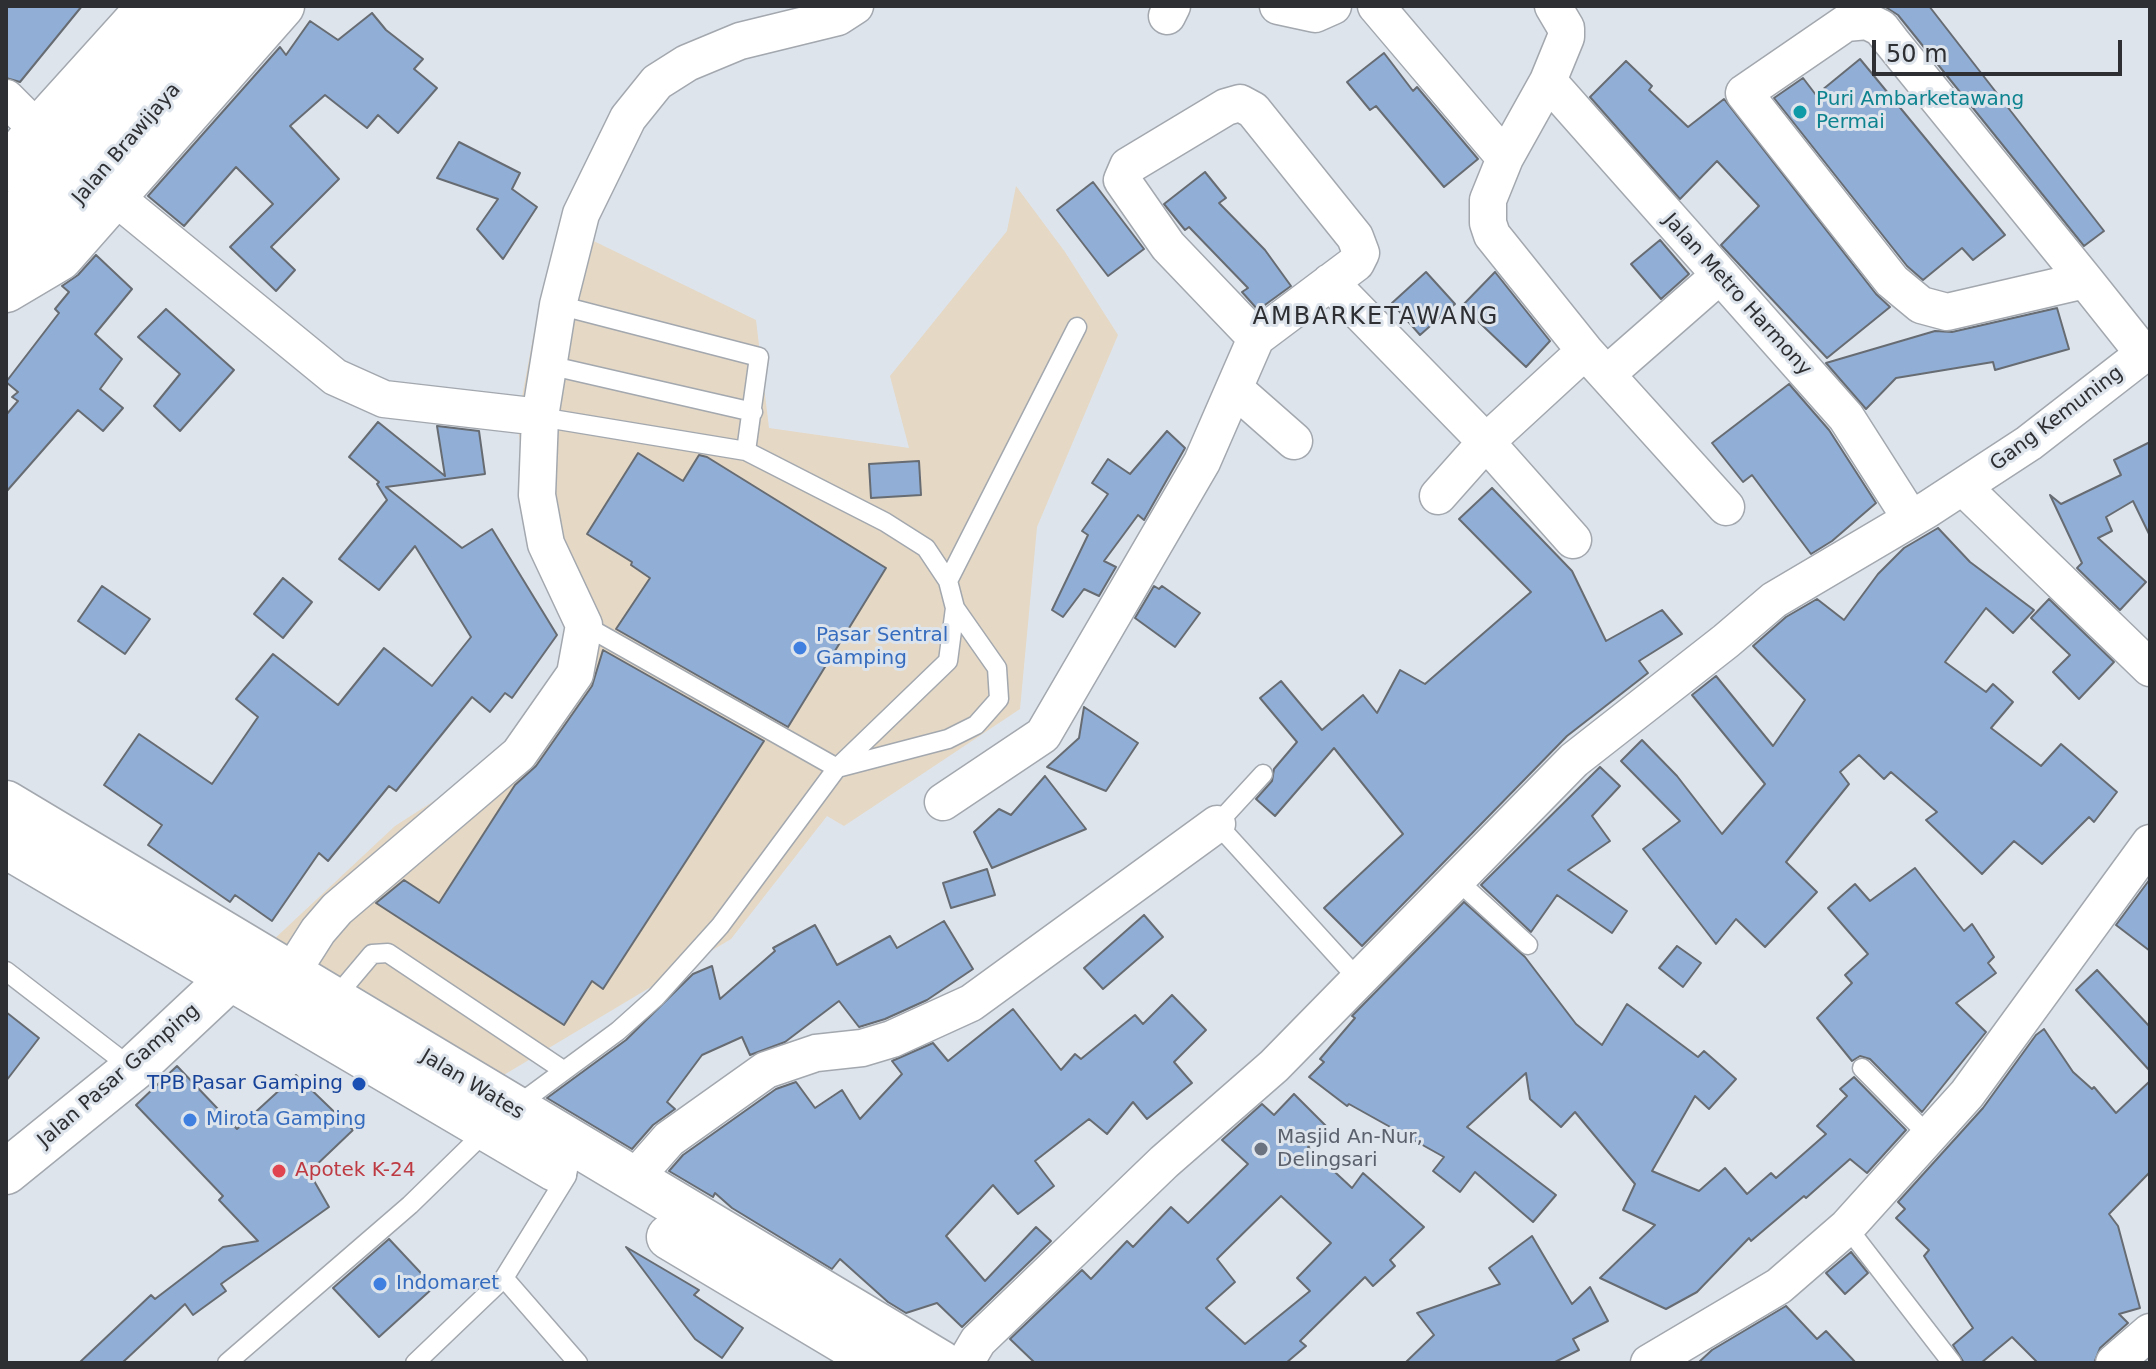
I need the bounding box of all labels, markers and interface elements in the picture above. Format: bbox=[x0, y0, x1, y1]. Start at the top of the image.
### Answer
scale bar bbox=[1876, 24, 2126, 74]
text: 50 m bbox=[1886, 40, 1948, 68]
street label: Jalan Brawijaya bbox=[68, 78, 186, 210]
place label: Puri Ambarketawang Permai bbox=[1816, 88, 2024, 135]
marker: Puri Ambarketawang Permai bbox=[1791, 103, 1809, 121]
street label: Jalan Metro Harmony bbox=[1658, 209, 1816, 381]
district label: AMBARKETAWANG bbox=[1253, 304, 1499, 332]
street label: Gang Kemuning bbox=[1986, 361, 2128, 477]
place label: Pasar Sentral Gamping bbox=[816, 624, 948, 671]
marker: Pasar Sentral Gamping bbox=[791, 639, 809, 657]
street label: Jalan Pasar Gamping bbox=[33, 999, 205, 1153]
street label: Jalan Wates bbox=[416, 1045, 528, 1125]
place label: TPB Pasar Gamping bbox=[147, 1072, 343, 1096]
marker: TPB Pasar Gamping bbox=[350, 1075, 368, 1093]
place label: Mirota Gamping bbox=[206, 1108, 366, 1132]
marker: Mirota Gamping bbox=[181, 1111, 199, 1129]
place label: Masjid An-Nur, Delingsari bbox=[1277, 1126, 1423, 1173]
marker: Masjid An-Nur, Delingsari bbox=[1252, 1140, 1270, 1158]
place label: Apotek K-24 bbox=[295, 1159, 415, 1183]
marker: Apotek K-24 bbox=[270, 1162, 288, 1180]
place label: Indomaret bbox=[396, 1272, 499, 1296]
marker: Indomaret bbox=[371, 1275, 389, 1293]

